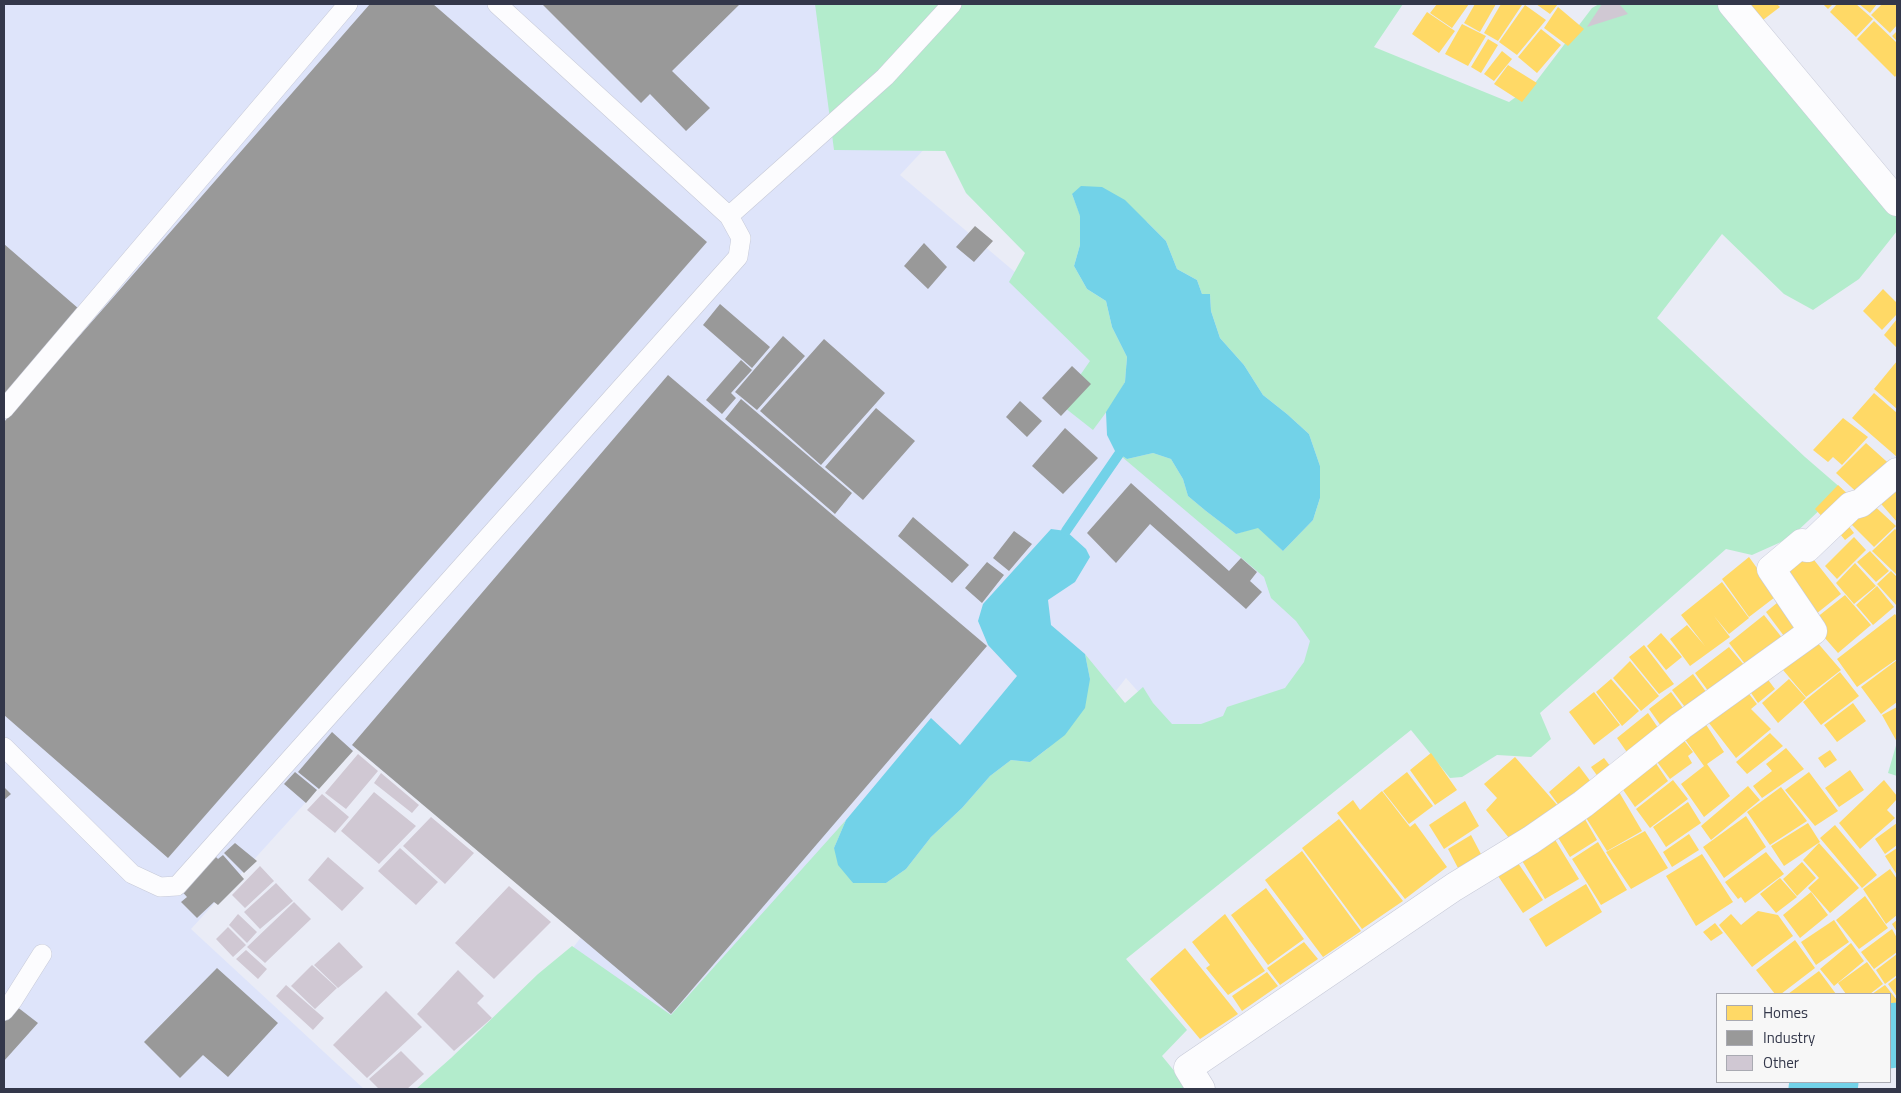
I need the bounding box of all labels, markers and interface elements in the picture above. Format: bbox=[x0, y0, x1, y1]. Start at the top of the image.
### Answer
legend bbox=[1716, 993, 1891, 1083]
text: Homes bbox=[1763, 1001, 1808, 1024]
text: Industry bbox=[1763, 1026, 1815, 1049]
text: Other bbox=[1763, 1051, 1799, 1074]

